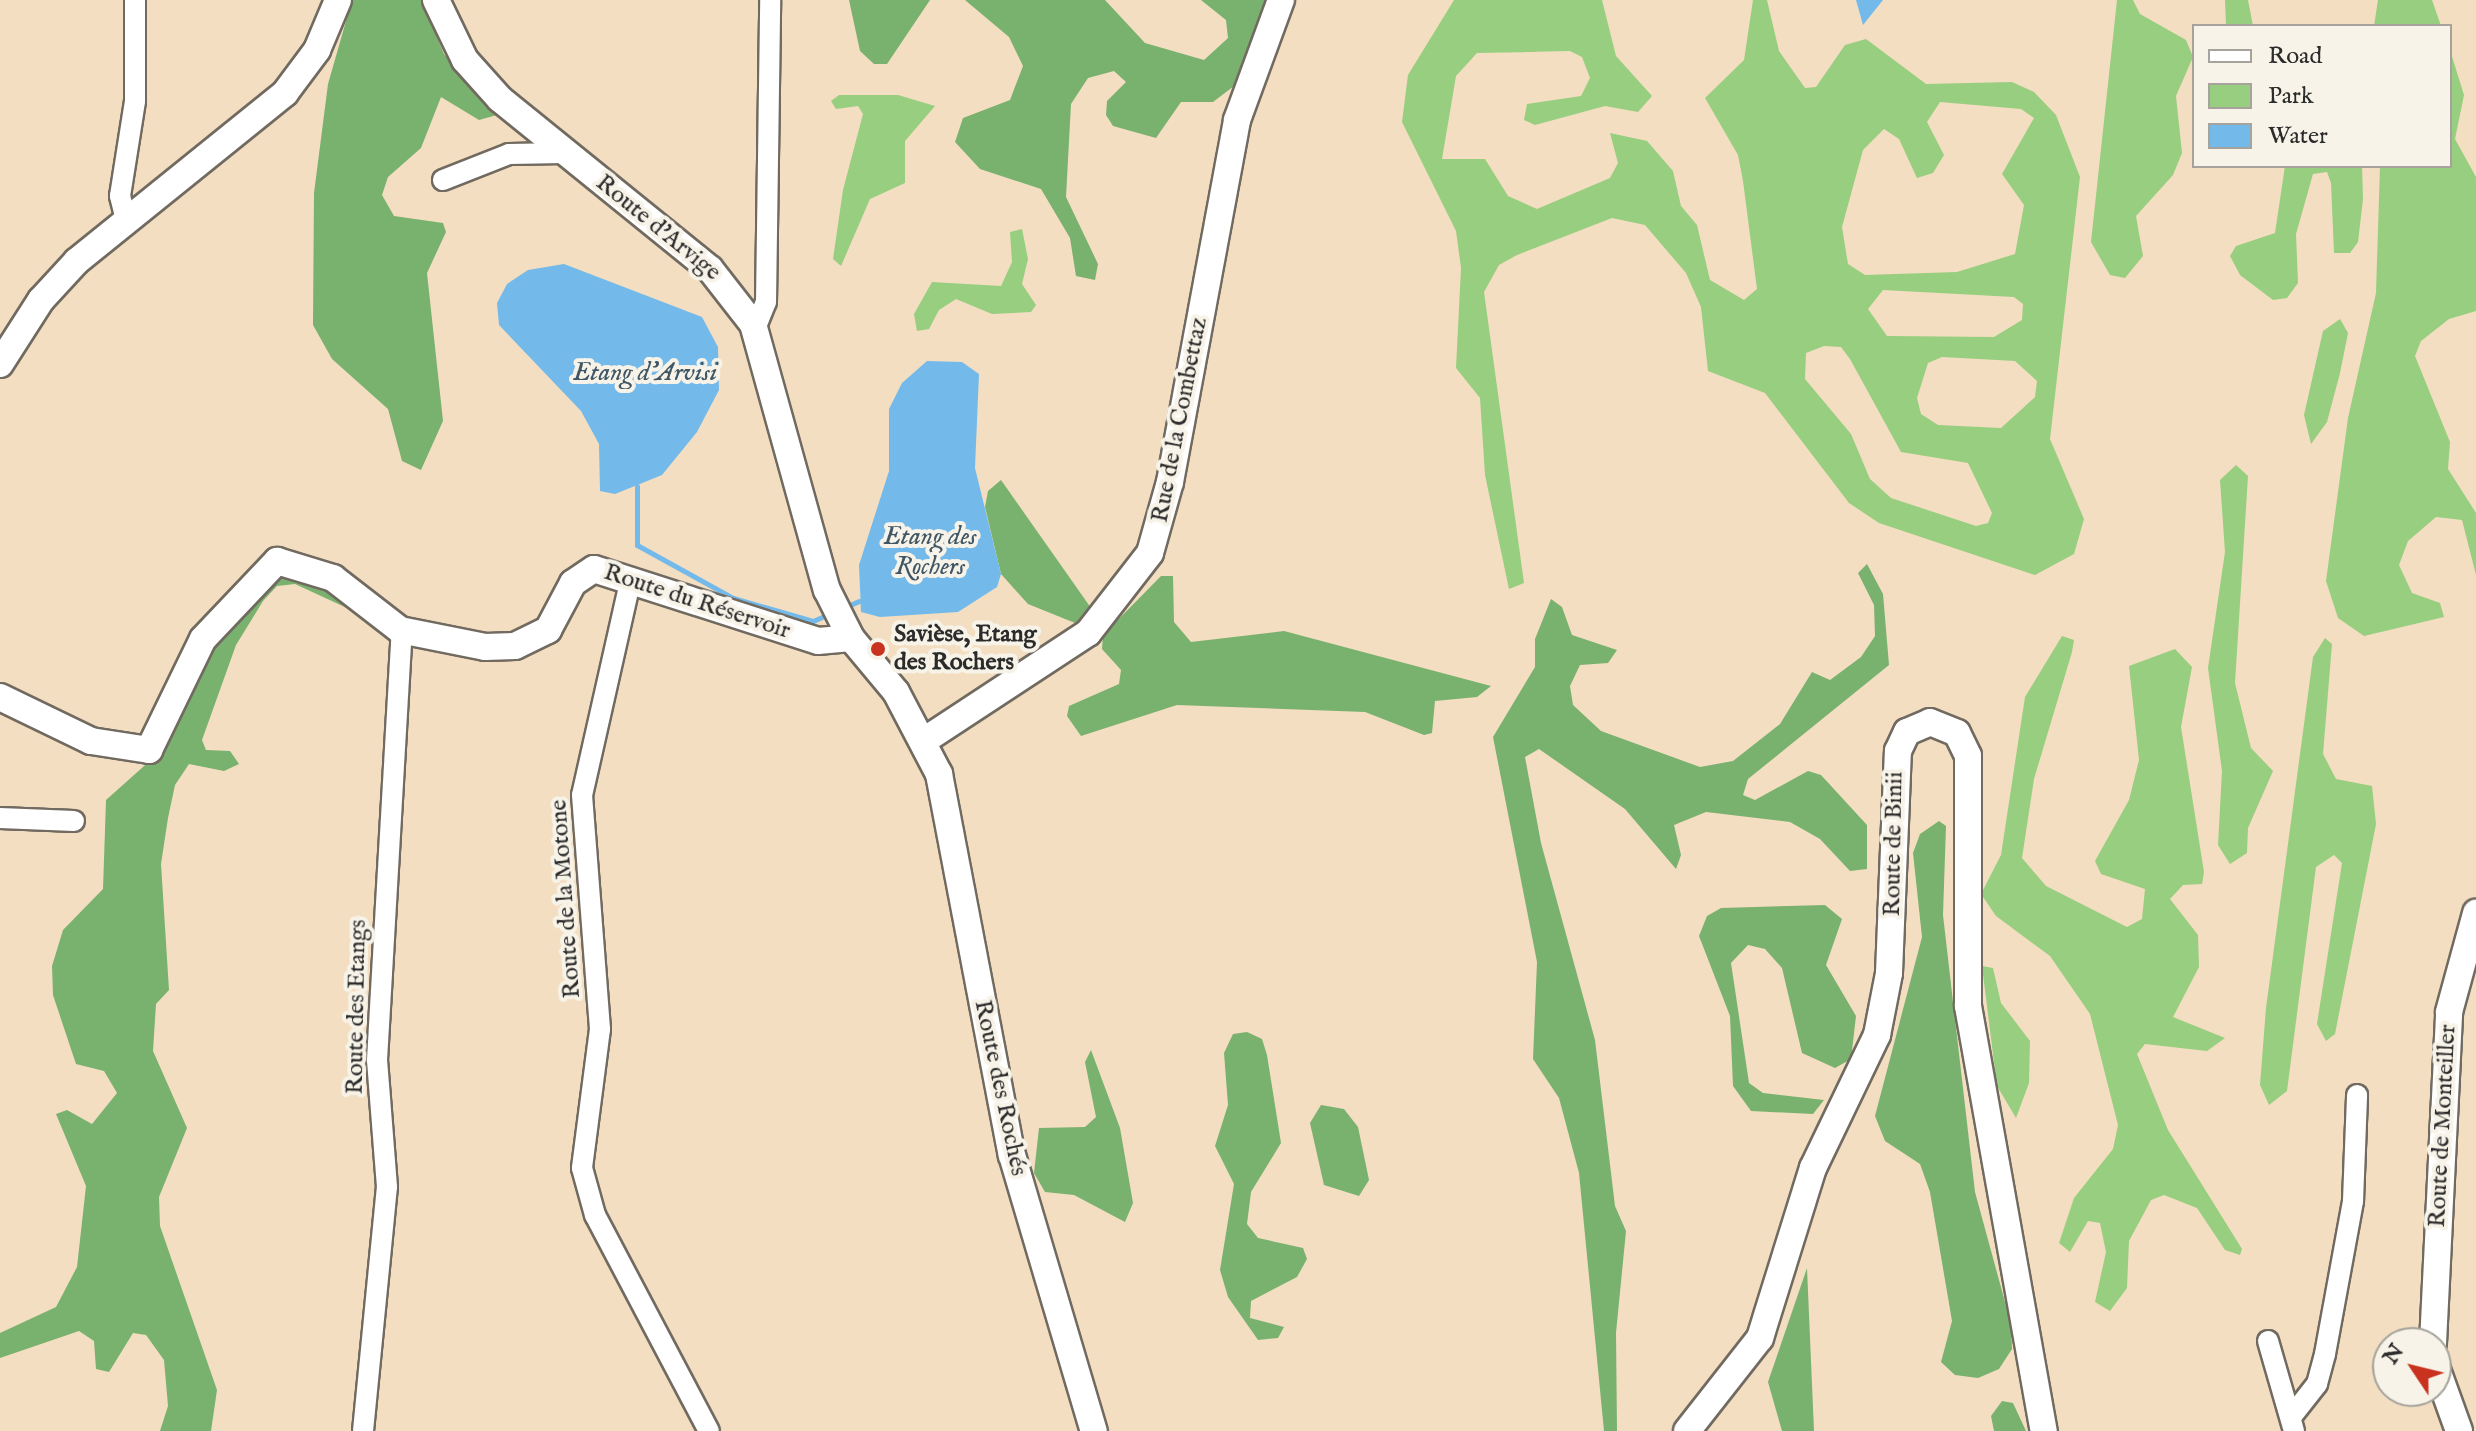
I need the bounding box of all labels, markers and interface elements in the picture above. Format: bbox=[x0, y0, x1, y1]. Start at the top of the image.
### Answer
legend bbox=[2192, 24, 2452, 168]
text: Road bbox=[2268, 41, 2322, 72]
text: Park bbox=[2268, 81, 2314, 112]
text: Water bbox=[2268, 121, 2328, 152]
street label: Route d'Arvige bbox=[590, 169, 726, 287]
street label: Rue de la Combettaz bbox=[1146, 315, 1214, 525]
water label: Etang d'Arvisi bbox=[573, 357, 717, 389]
water label: Etang des Rochers bbox=[883, 521, 977, 582]
street label: Route du Réservoir bbox=[600, 558, 794, 646]
place label: Savièse, Etang des Rochers bbox=[894, 621, 1037, 677]
marker: Savièse, Etang des Rochers bbox=[869, 640, 887, 658]
street label: Route de Binii bbox=[1878, 771, 1910, 917]
street label: Route de la Motone bbox=[545, 799, 587, 999]
street label: Route des Etangs bbox=[341, 919, 373, 1095]
street label: Route des Rochés bbox=[967, 997, 1033, 1179]
street label: Route de Monteiller bbox=[2423, 1024, 2463, 1228]
north arrow bbox=[2372, 1327, 2452, 1407]
text: N bbox=[2377, 1339, 2411, 1370]

